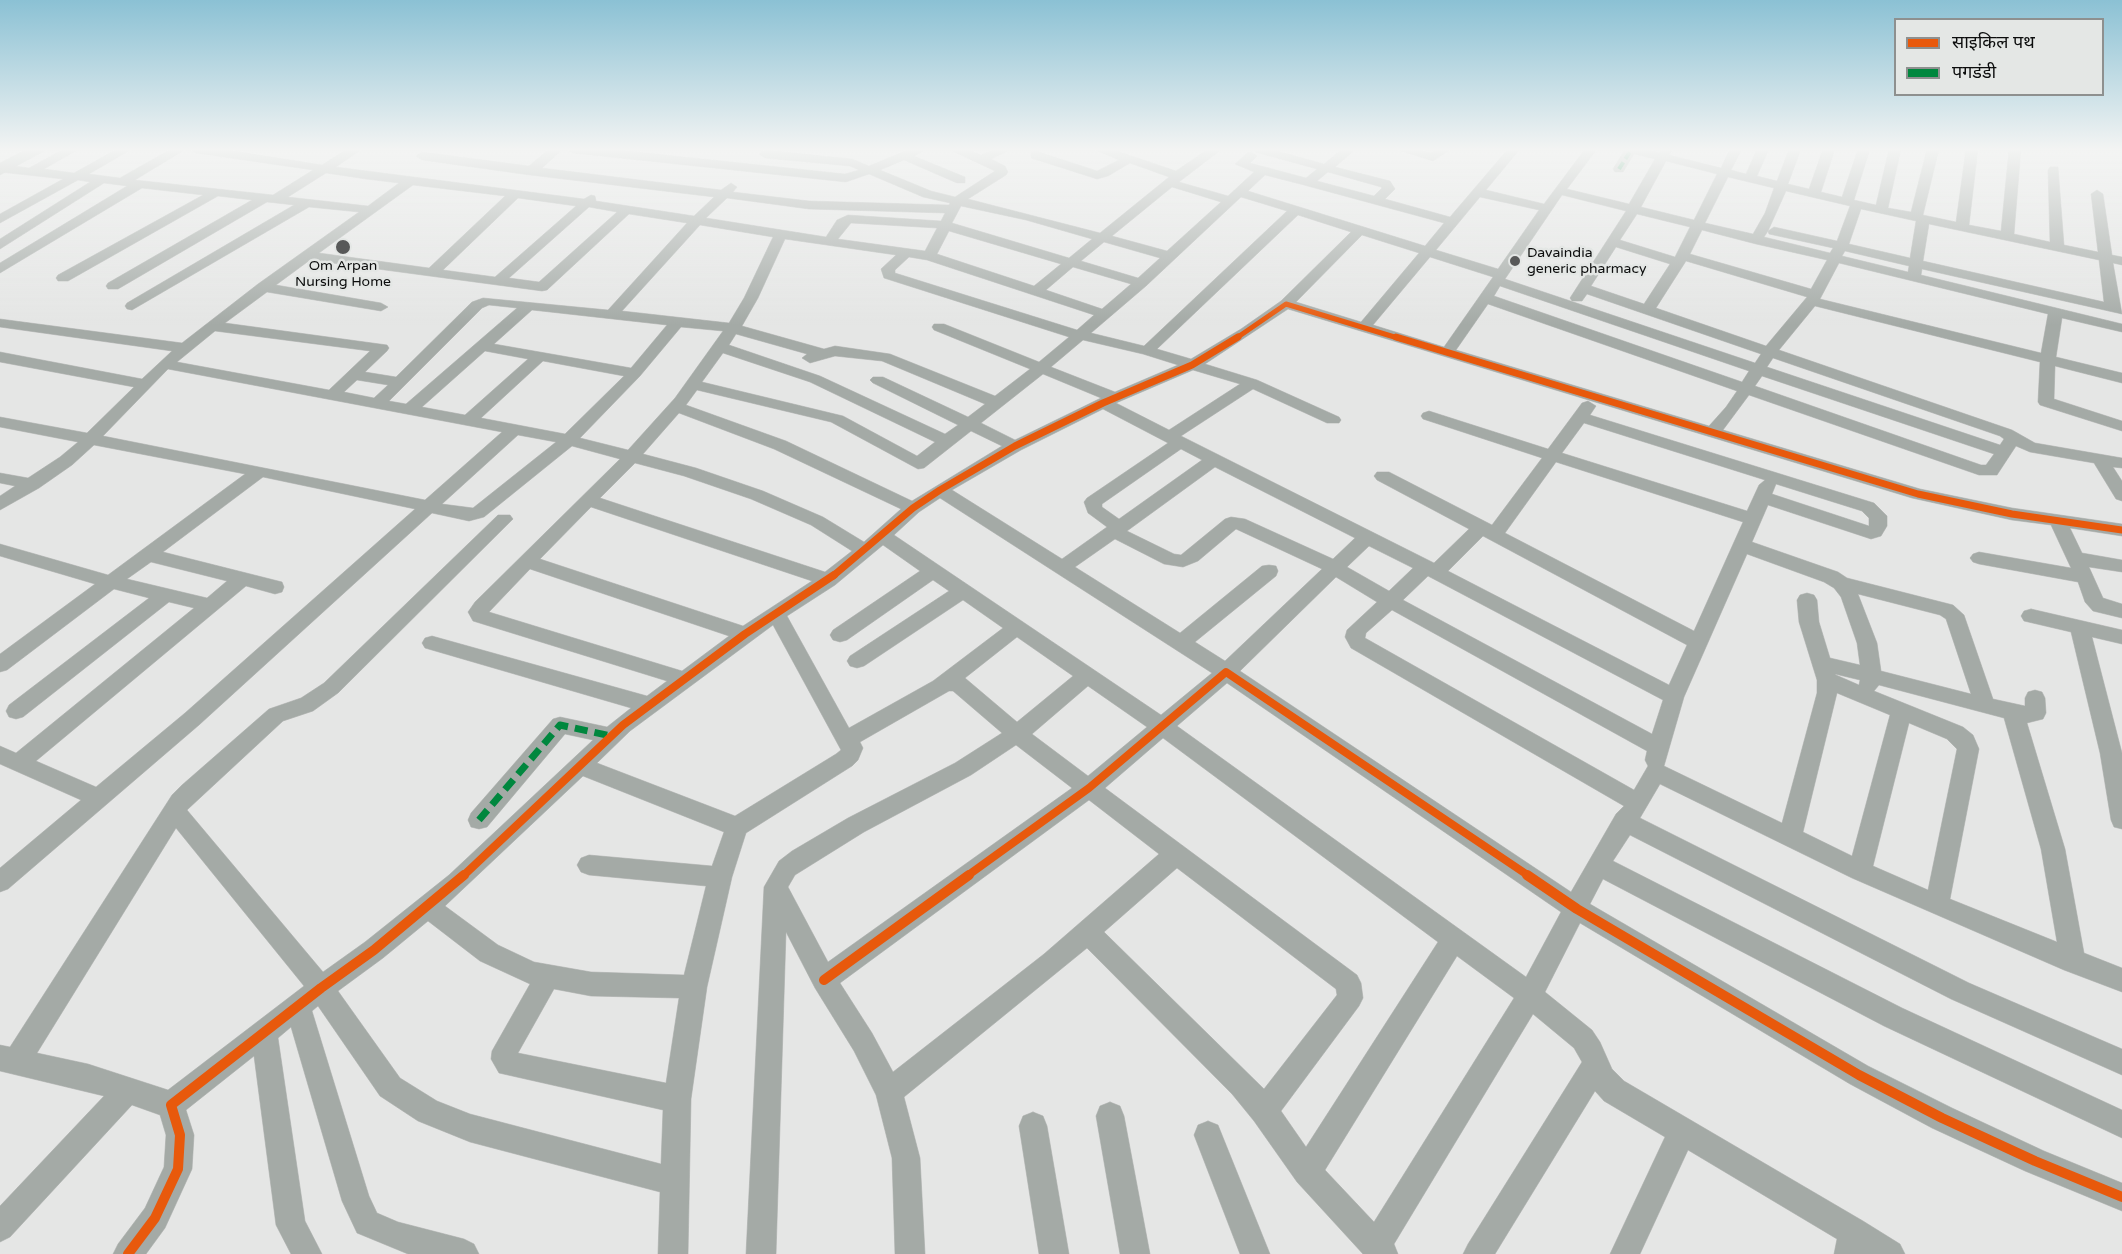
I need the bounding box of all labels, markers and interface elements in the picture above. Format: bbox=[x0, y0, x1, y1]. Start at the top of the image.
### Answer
legend bbox=[1894, 18, 2104, 96]
text: साइकिल पथ bbox=[1952, 31, 2035, 53]
text: पगडंडी bbox=[1952, 61, 1996, 83]
marker: Om Arpan Nursing Home bbox=[334, 238, 352, 256]
place label: Davaindia generic pharmacy bbox=[1527, 245, 1646, 278]
marker: Davaindia generic pharmacy bbox=[1508, 254, 1522, 268]
place label: Om Arpan Nursing Home bbox=[295, 258, 391, 290]

